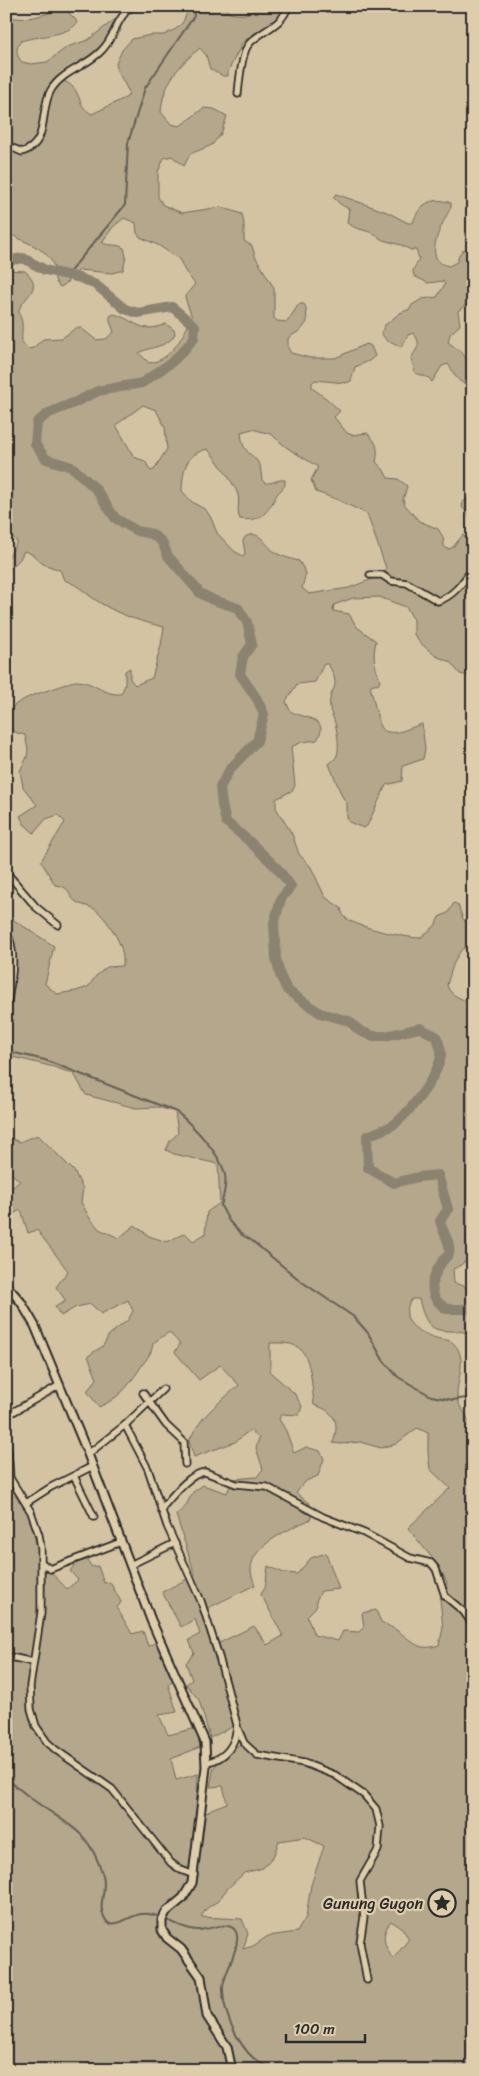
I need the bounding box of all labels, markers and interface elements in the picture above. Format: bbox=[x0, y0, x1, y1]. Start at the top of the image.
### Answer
place icon: Gunung Gugon bbox=[427, 1888, 457, 1918]
place label: Gunung Gugon bbox=[323, 1889, 423, 1918]
scale bar bbox=[286, 2011, 365, 2043]
text: 100 m bbox=[294, 2016, 335, 2042]

